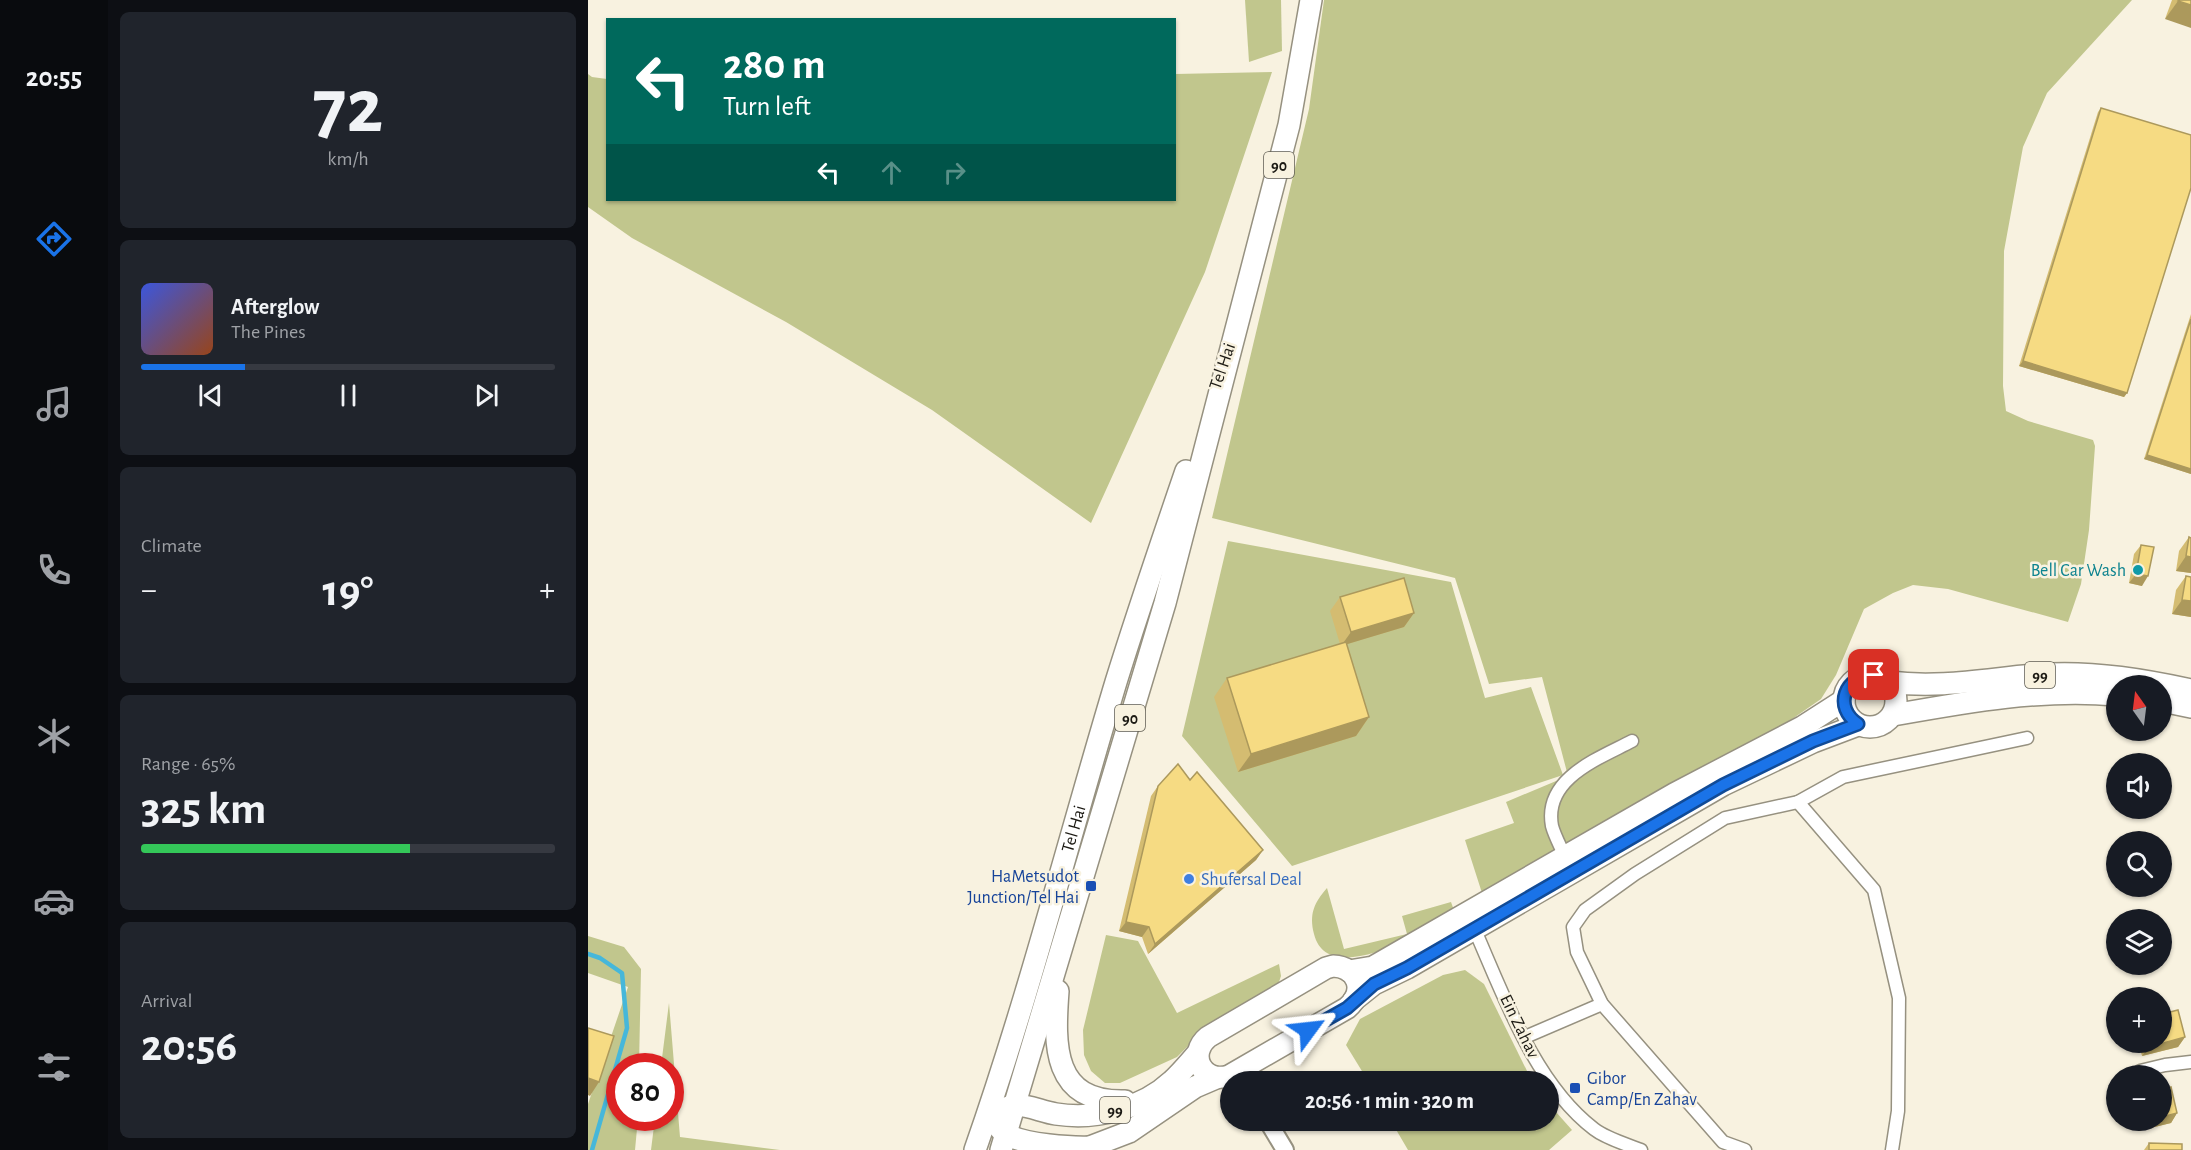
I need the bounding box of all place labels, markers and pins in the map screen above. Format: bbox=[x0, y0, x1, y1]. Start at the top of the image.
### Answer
place label: Bell Car Wash bbox=[2031, 562, 2126, 580]
marker: Bell Car Wash bbox=[2131, 563, 2145, 577]
pin bbox=[1848, 649, 1899, 700]
place label: HaMetsudot Junction/Tel Hai bbox=[967, 868, 1079, 907]
place label: Shufersal Deal bbox=[1201, 871, 1302, 889]
marker: Shufersal Deal bbox=[1182, 872, 1196, 886]
marker: HaMetsudot Junction/Tel Hai bbox=[1084, 879, 1098, 893]
place label: Gibor Camp/En Zahav bbox=[1587, 1070, 1697, 1109]
marker: Gibor Camp/En Zahav bbox=[1568, 1081, 1582, 1095]

